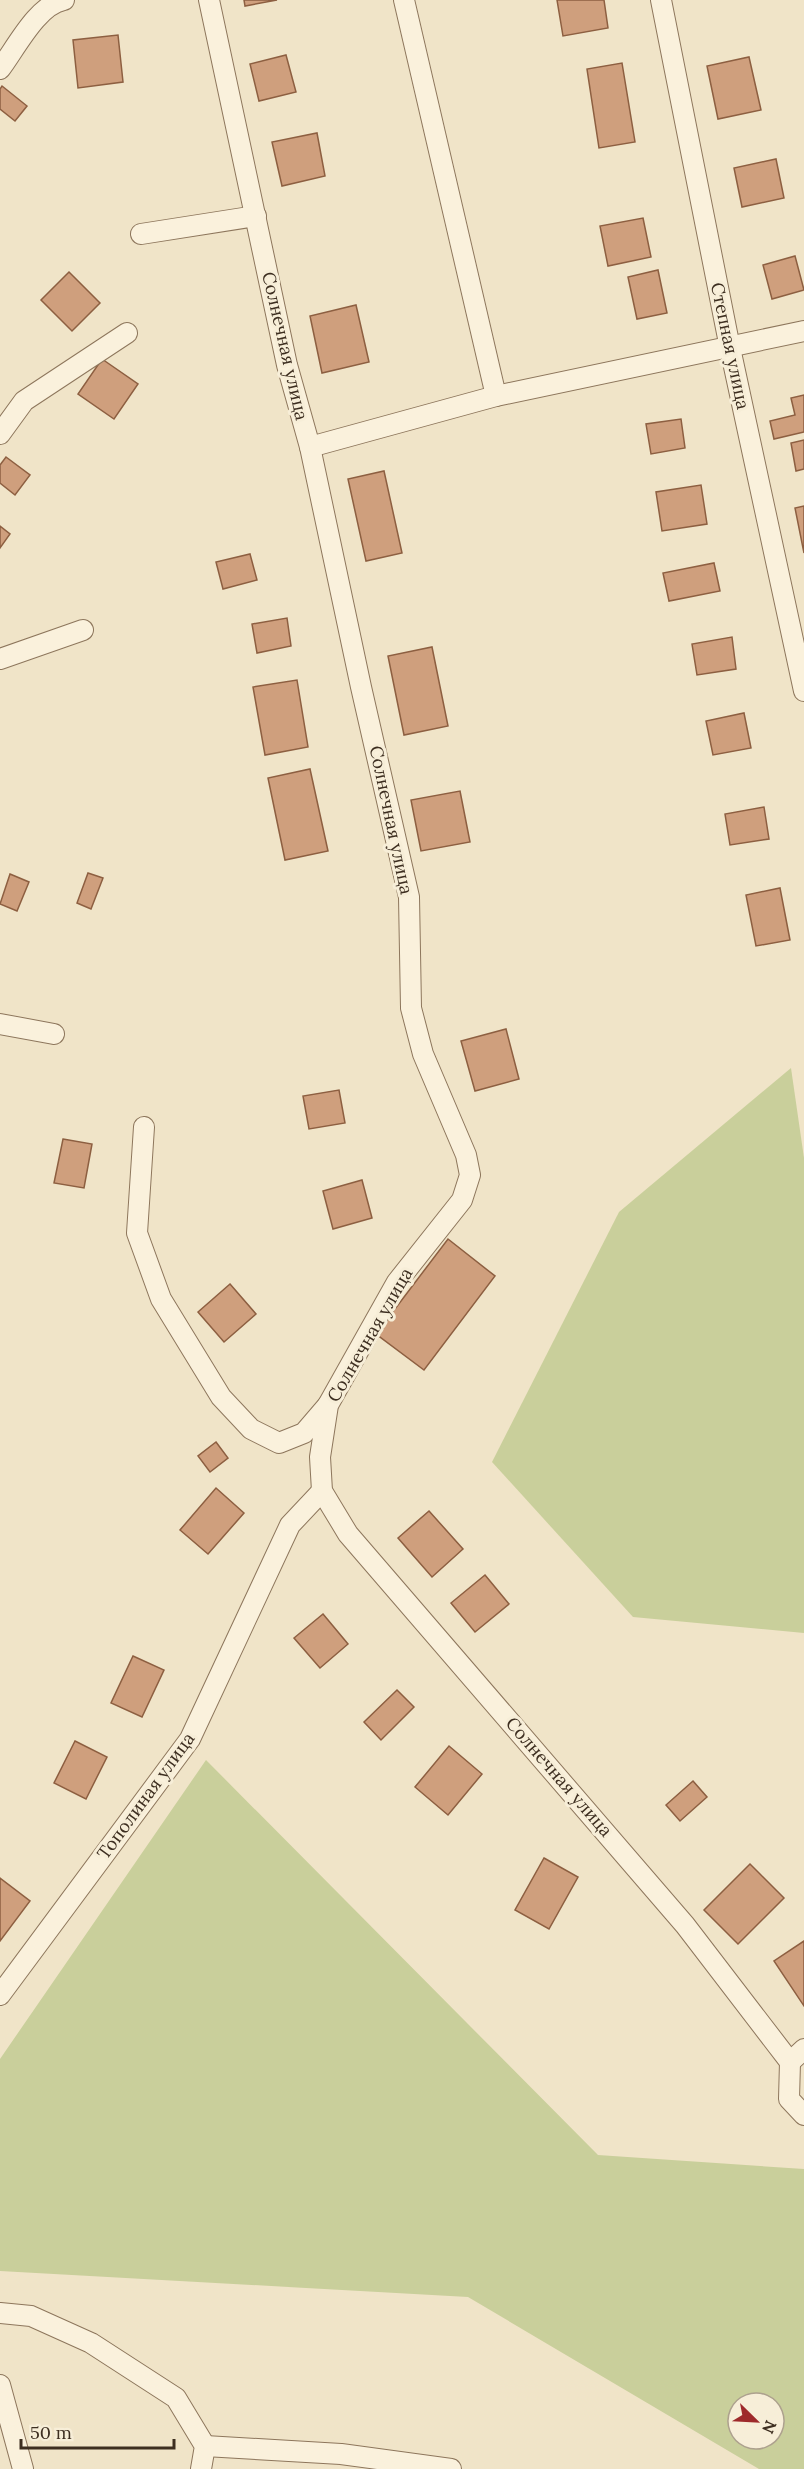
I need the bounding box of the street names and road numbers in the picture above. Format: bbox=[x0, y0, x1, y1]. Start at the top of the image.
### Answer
street label: Солнечная улица bbox=[257, 269, 314, 422]
street label: Степная улица bbox=[706, 280, 755, 411]
street label: Солнечная улица bbox=[364, 743, 418, 896]
street label: Солнечная улица bbox=[322, 1263, 417, 1406]
street label: Солнечная улица bbox=[501, 1712, 618, 1841]
street label: Тополиная улица bbox=[92, 1728, 199, 1864]

